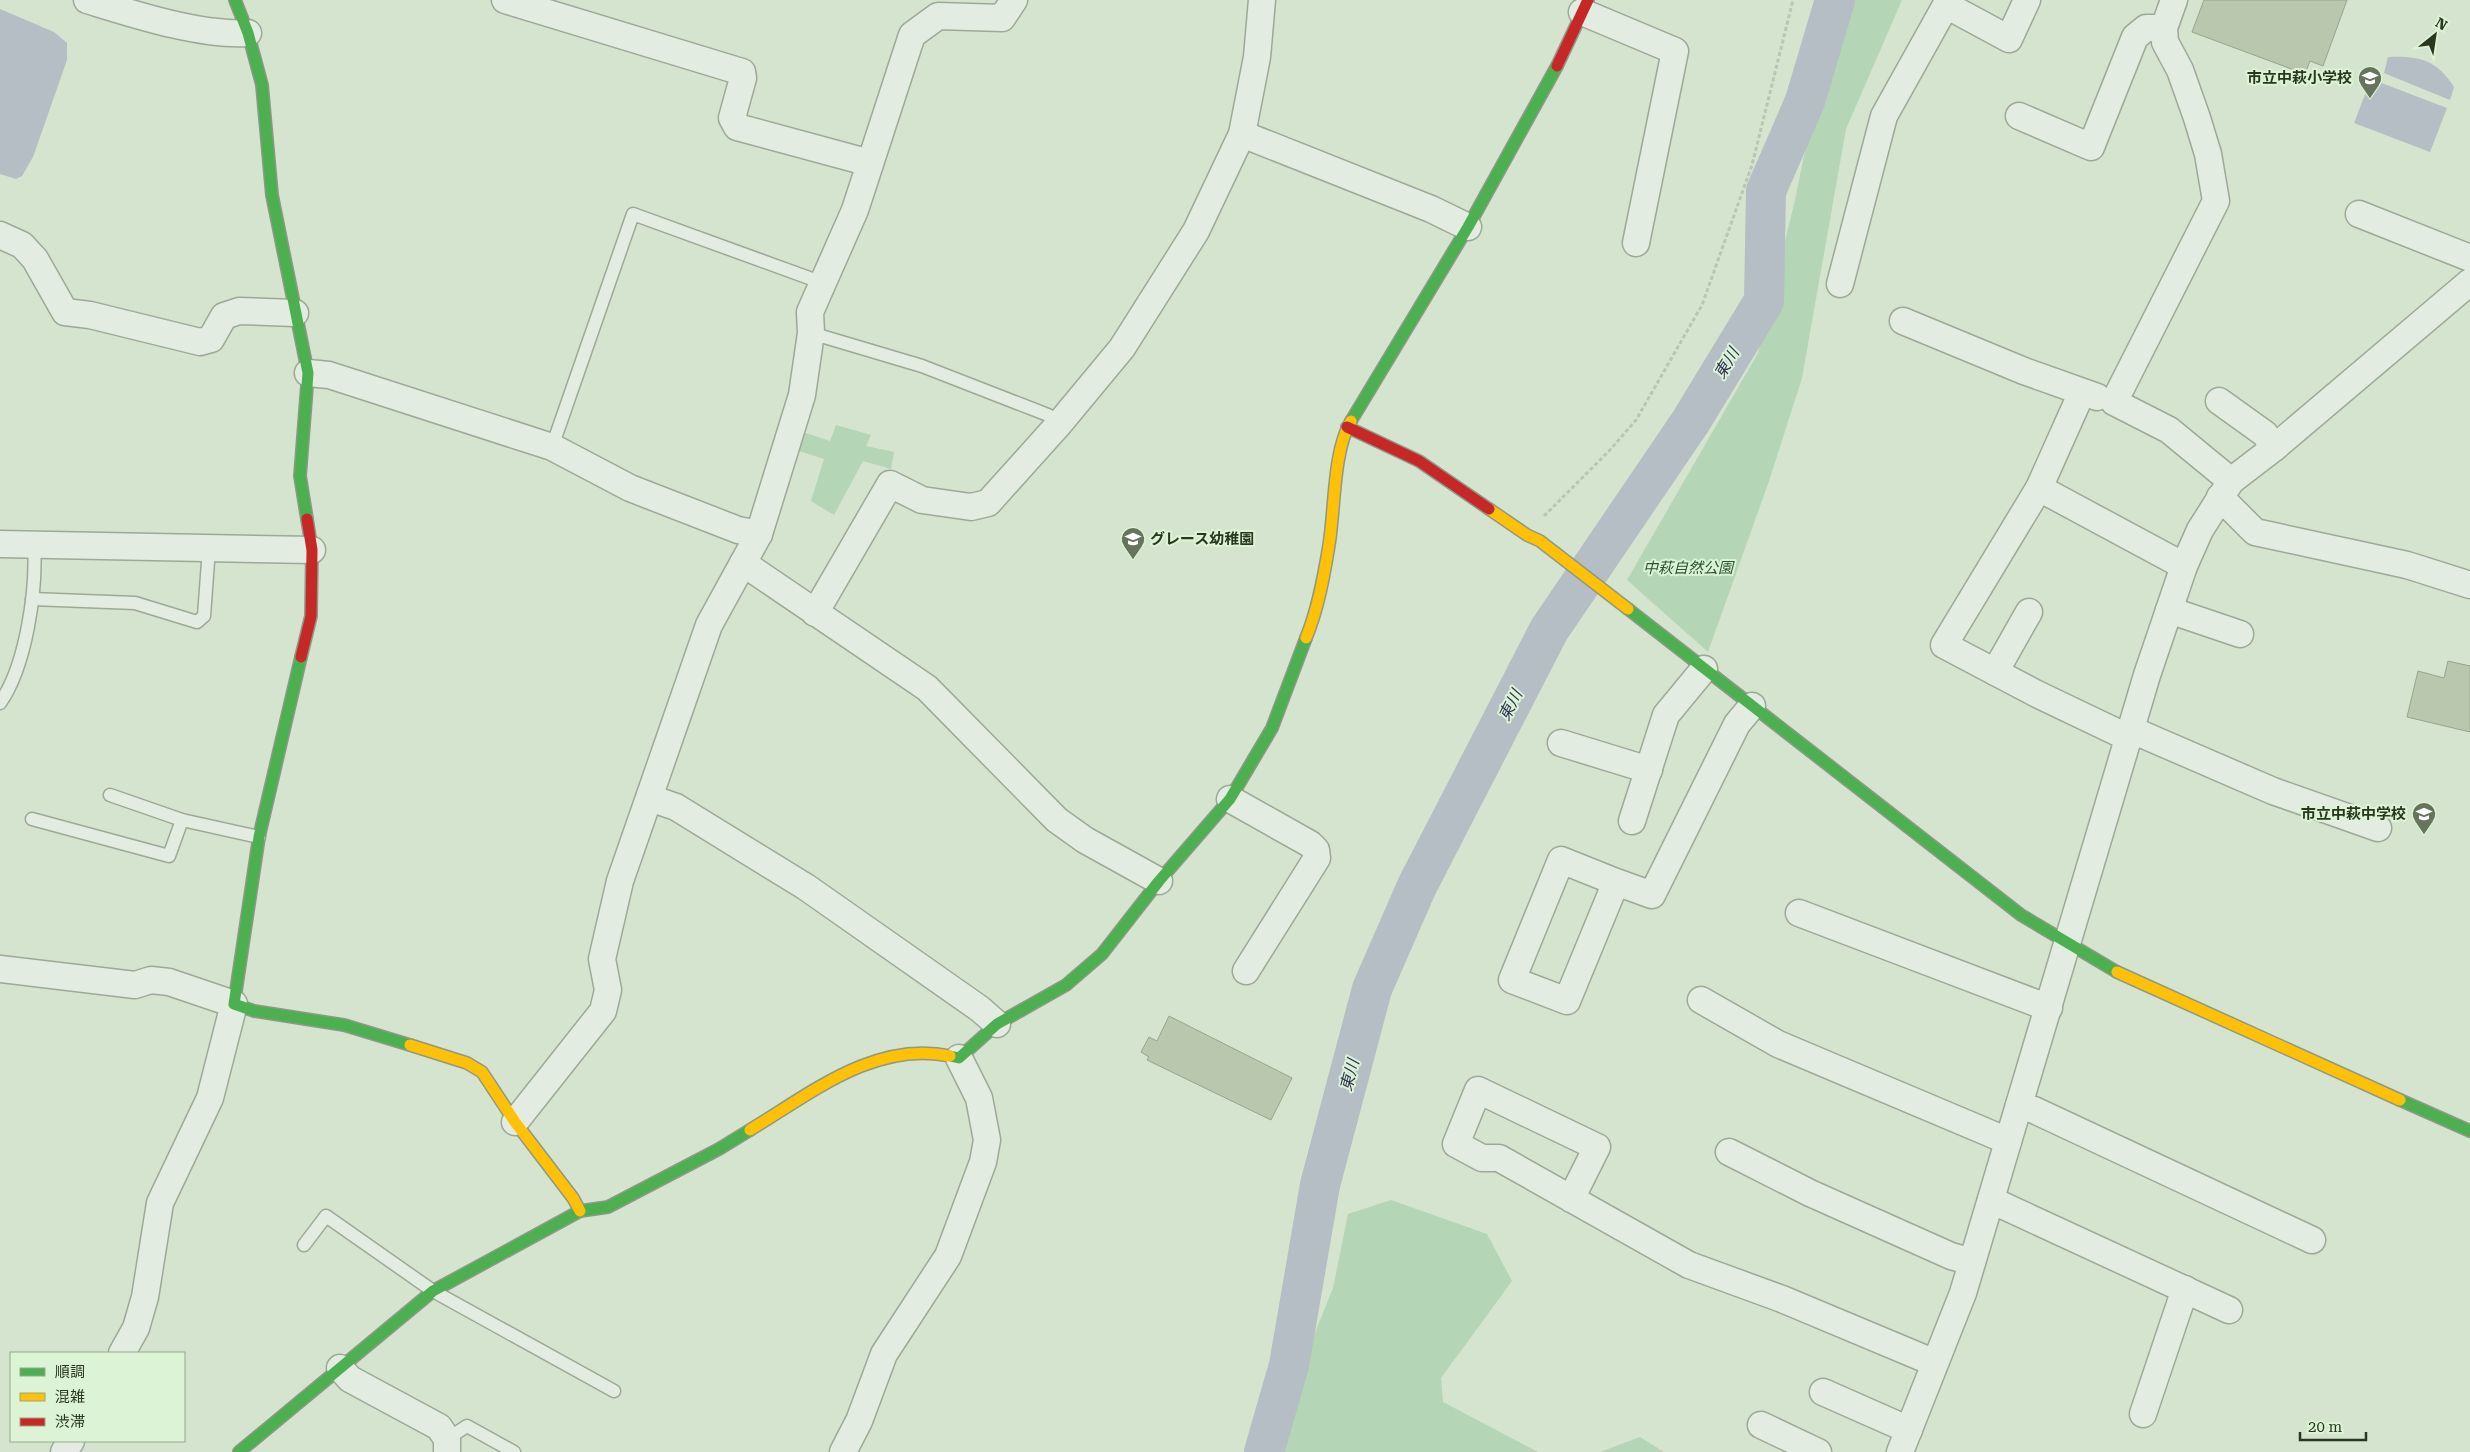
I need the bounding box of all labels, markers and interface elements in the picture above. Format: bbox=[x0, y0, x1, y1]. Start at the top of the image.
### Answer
north arrow bbox=[2410, 10, 2460, 60]
text: N bbox=[2433, 14, 2450, 33]
school or university icon: 市立中萩小学校 bbox=[2357, 65, 2383, 99]
place label: 市立中萩小学校 bbox=[2247, 69, 2352, 87]
water label: 東川 bbox=[1710, 343, 1744, 382]
school or university icon: グレース幼稚園 bbox=[1120, 526, 1146, 560]
place label: グレース幼稚園 bbox=[1150, 530, 1254, 548]
park label: 中萩自然公園 bbox=[1643, 559, 1735, 577]
water label: 東川 bbox=[1495, 685, 1527, 724]
school or university icon: 市立中萩中学校 bbox=[2411, 801, 2437, 835]
place label: 市立中萩中学校 bbox=[2301, 805, 2406, 823]
water label: 東川 bbox=[1336, 1055, 1363, 1093]
legend bbox=[10, 1352, 185, 1442]
text: 順調 bbox=[55, 1363, 85, 1381]
text: 混雑 bbox=[55, 1388, 85, 1406]
scale bar bbox=[2300, 1410, 2366, 1442]
text: 渋滞 bbox=[55, 1413, 85, 1431]
text: 20 m bbox=[2308, 1418, 2343, 1436]

